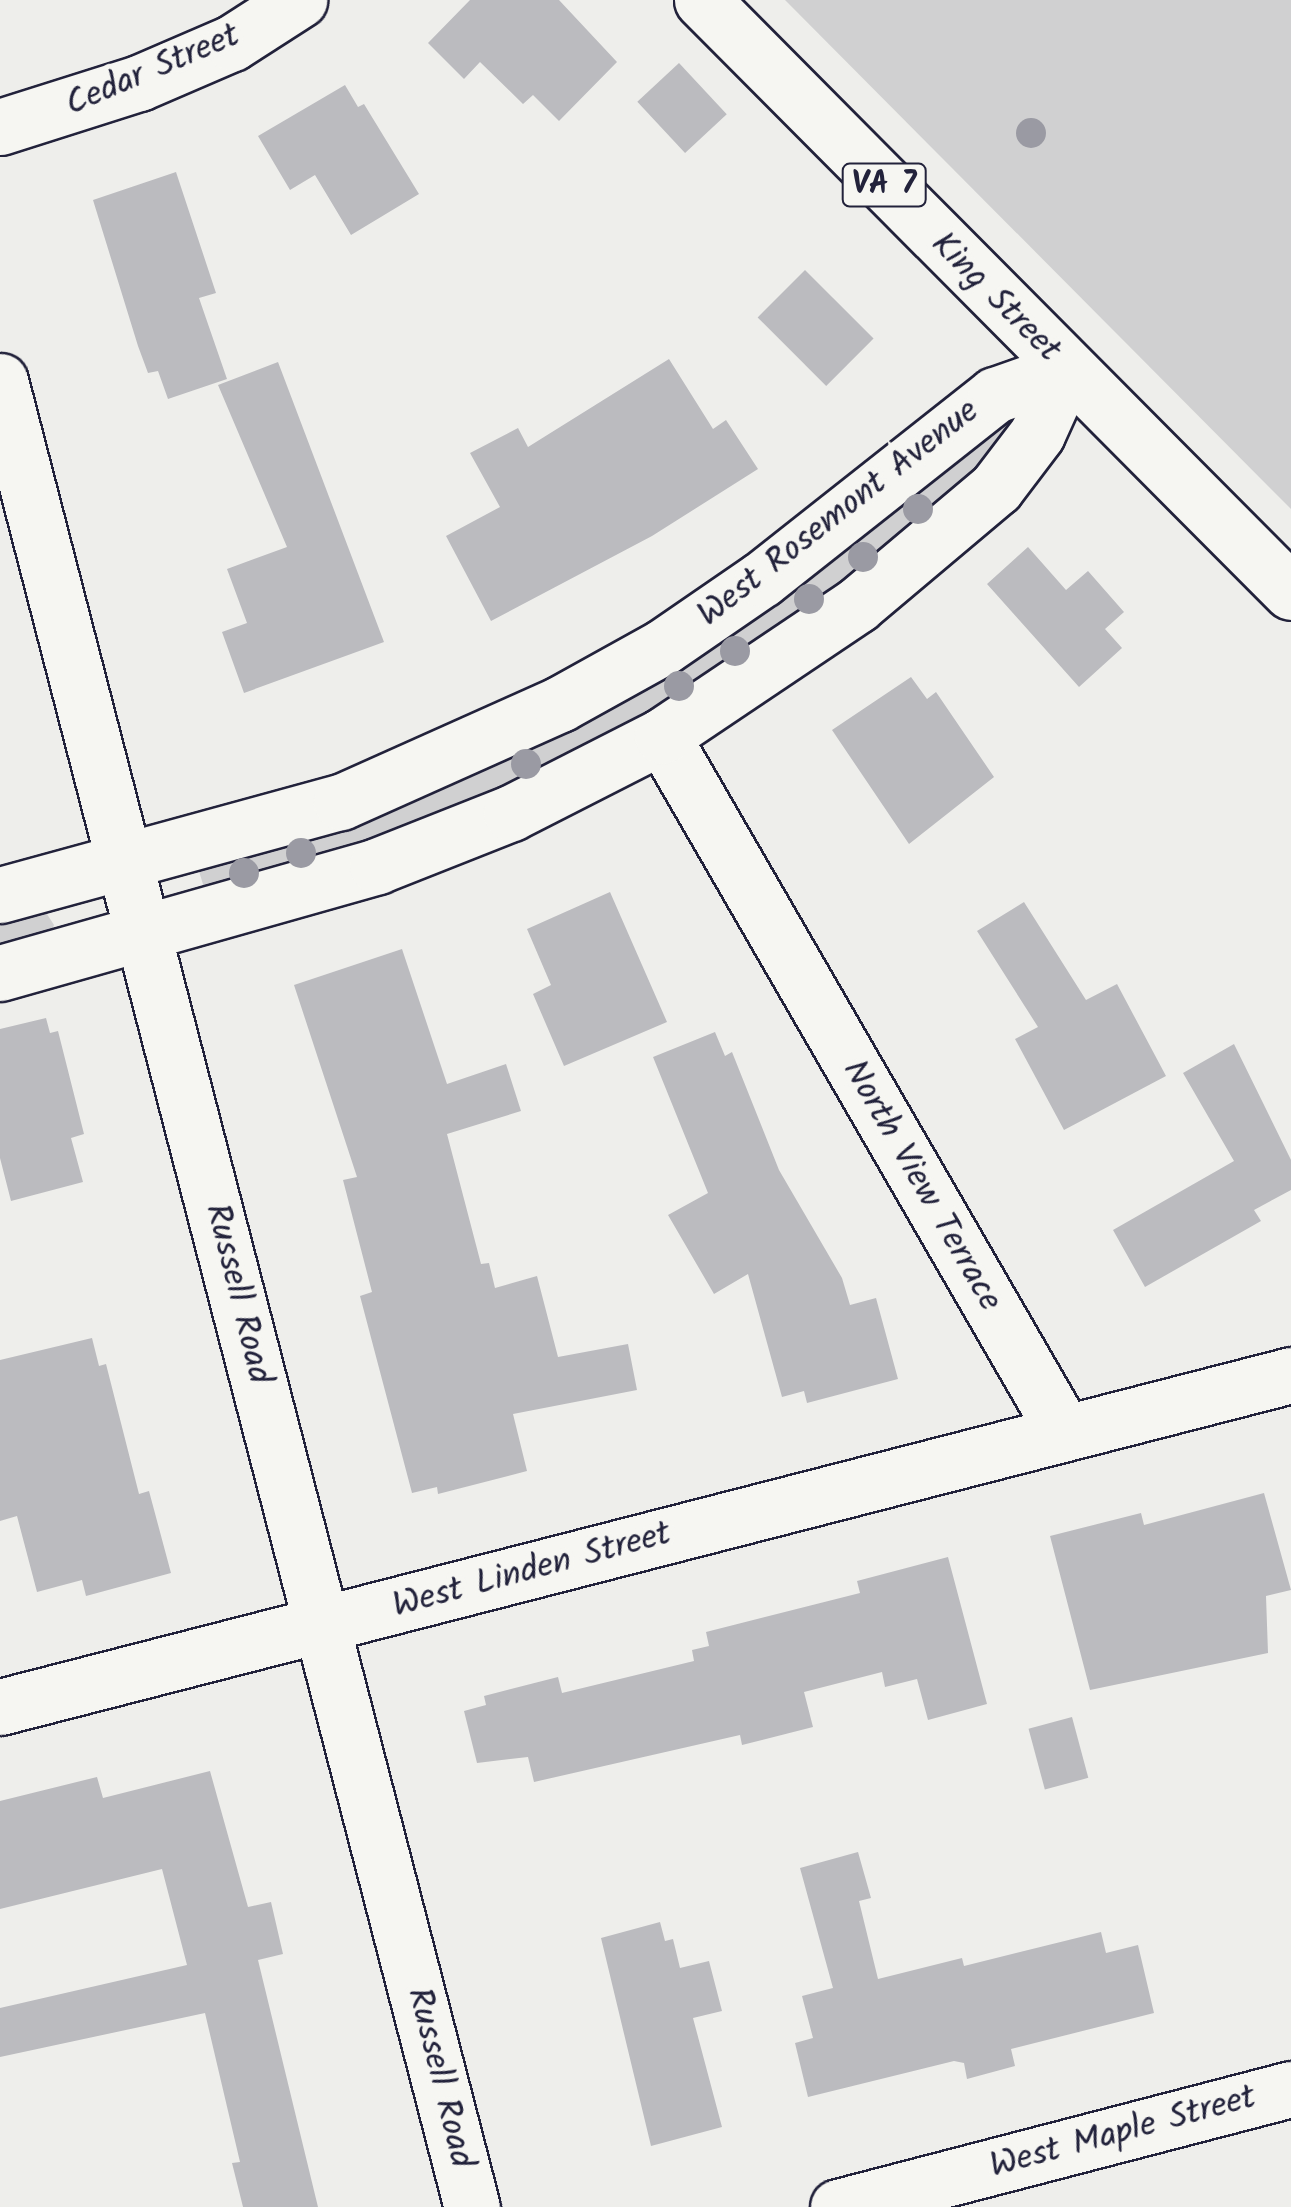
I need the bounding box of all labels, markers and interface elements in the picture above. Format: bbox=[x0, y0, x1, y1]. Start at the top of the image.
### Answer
street label: Cedar Street bbox=[60, 16, 246, 126]
road number: VA 7 bbox=[842, 158, 926, 212]
street label: King Street bbox=[921, 224, 1069, 372]
street label: West Rosemont Avenue bbox=[690, 391, 988, 637]
street label: North View Terrace bbox=[832, 1053, 1010, 1319]
street label: Russell Road bbox=[194, 1200, 280, 1388]
street label: West Linden Street bbox=[388, 1514, 676, 1628]
street label: Russell Road bbox=[396, 1984, 482, 2172]
street label: West Maple Street bbox=[985, 2077, 1261, 2189]

